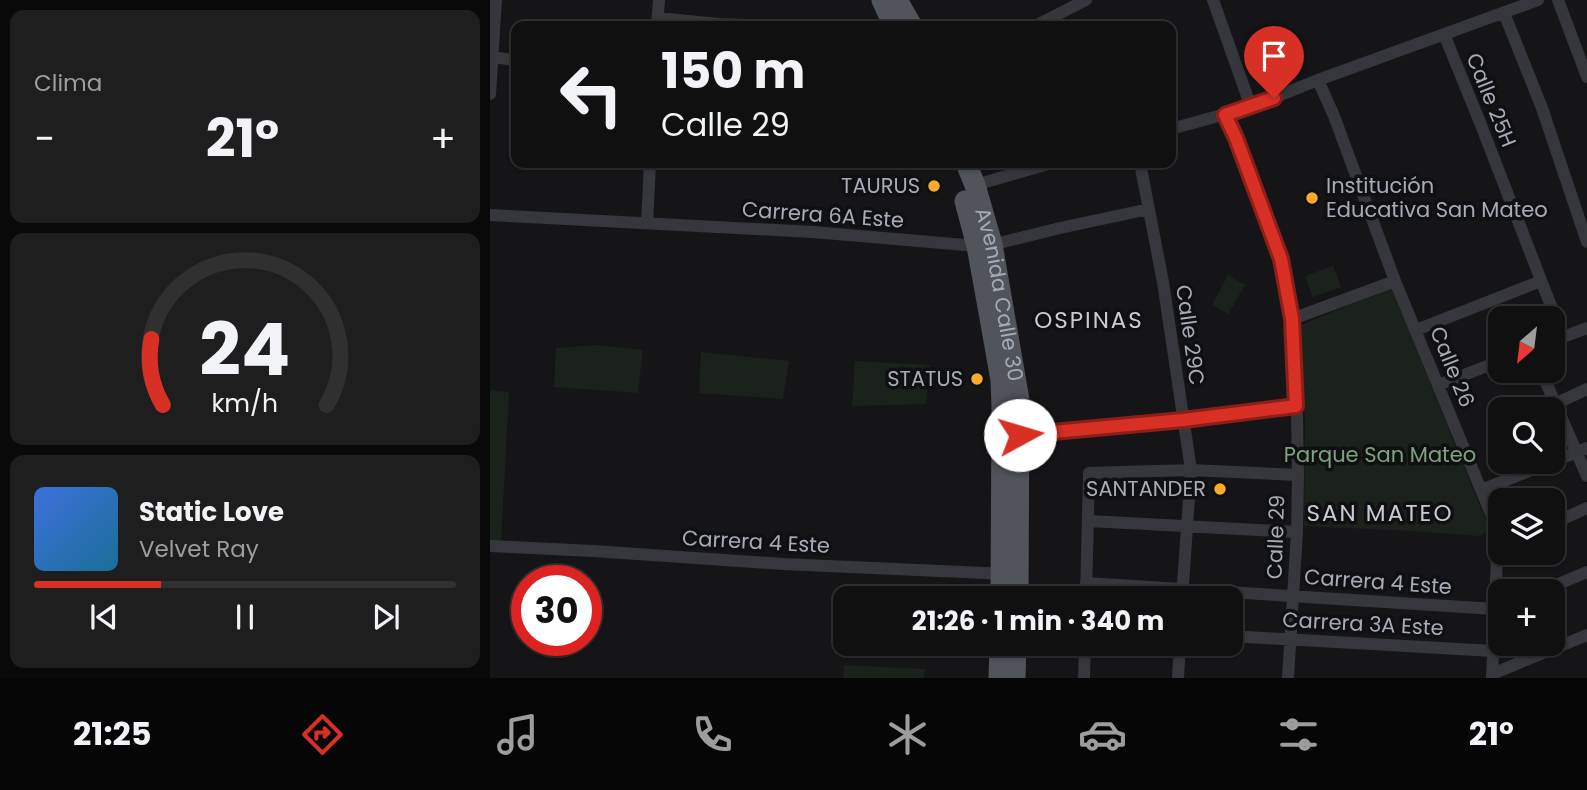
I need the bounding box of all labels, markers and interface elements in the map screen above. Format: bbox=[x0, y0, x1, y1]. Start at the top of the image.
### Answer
pin bbox=[1244, 26, 1304, 98]
text: 150 m bbox=[661, 37, 806, 105]
icon: arrive bbox=[1255, 37, 1293, 75]
street label: Calle 25H bbox=[1459, 48, 1523, 151]
icon: left bbox=[546, 49, 637, 140]
text: Clima bbox=[34, 67, 102, 99]
text: 21° bbox=[206, 102, 279, 175]
text: Calle 29 bbox=[661, 102, 790, 147]
text: − bbox=[34, 112, 55, 165]
text: + bbox=[430, 112, 456, 165]
place label: TAURUS bbox=[841, 171, 920, 200]
place label: Institución Educativa San Mateo bbox=[1326, 171, 1548, 224]
marker: TAURUS bbox=[926, 178, 942, 194]
marker: Institución Educativa San Mateo bbox=[1304, 190, 1320, 206]
street label: Carrera 6A Este bbox=[741, 194, 905, 235]
street label: Avenida Calle 30 bbox=[968, 204, 1031, 383]
street label: Calle 29C bbox=[1169, 283, 1212, 387]
text: 24 bbox=[200, 299, 290, 400]
district label: OSPINAS bbox=[1034, 304, 1144, 336]
north arrow bbox=[1488, 306, 1564, 383]
map controls bbox=[1488, 306, 1565, 656]
street label: Calle 26 bbox=[1423, 322, 1482, 412]
place label: STATUS bbox=[887, 364, 963, 393]
marker: STATUS bbox=[969, 371, 985, 387]
text: km/h bbox=[212, 386, 278, 421]
button: search bbox=[1488, 397, 1565, 474]
position arrow bbox=[983, 398, 1057, 472]
park label: Parque San Mateo bbox=[1284, 440, 1476, 469]
place label: SANTANDER bbox=[1086, 474, 1206, 503]
marker: SANTANDER bbox=[1212, 481, 1228, 497]
button: layers bbox=[1488, 488, 1565, 565]
text: Static Love bbox=[139, 494, 284, 530]
street label: Calle 29 bbox=[1260, 494, 1291, 580]
district label: SAN MATEO bbox=[1307, 497, 1453, 529]
street label: Carrera 4 Este bbox=[681, 523, 831, 560]
text: Velvet Ray bbox=[139, 533, 259, 565]
street label: Carrera 4 Este bbox=[1303, 562, 1453, 601]
speed limit sign: 30 bbox=[511, 565, 602, 656]
button: + bbox=[1488, 579, 1565, 656]
icon: previous bbox=[85, 598, 123, 636]
icon: pause bbox=[226, 598, 264, 636]
icon: next bbox=[367, 598, 405, 636]
text: 21:26 · 1 min · 340 m bbox=[912, 603, 1164, 639]
street label: Carrera 3A Este bbox=[1282, 605, 1444, 642]
icon: directions bbox=[298, 710, 347, 759]
icon: music bbox=[493, 710, 542, 759]
icon: phone bbox=[688, 710, 737, 759]
icon: climate bbox=[883, 710, 932, 759]
icon: car bbox=[1078, 710, 1127, 759]
icon: filters bbox=[1274, 710, 1323, 759]
text: 21:25 bbox=[73, 711, 152, 756]
text: 21° bbox=[1469, 711, 1514, 756]

